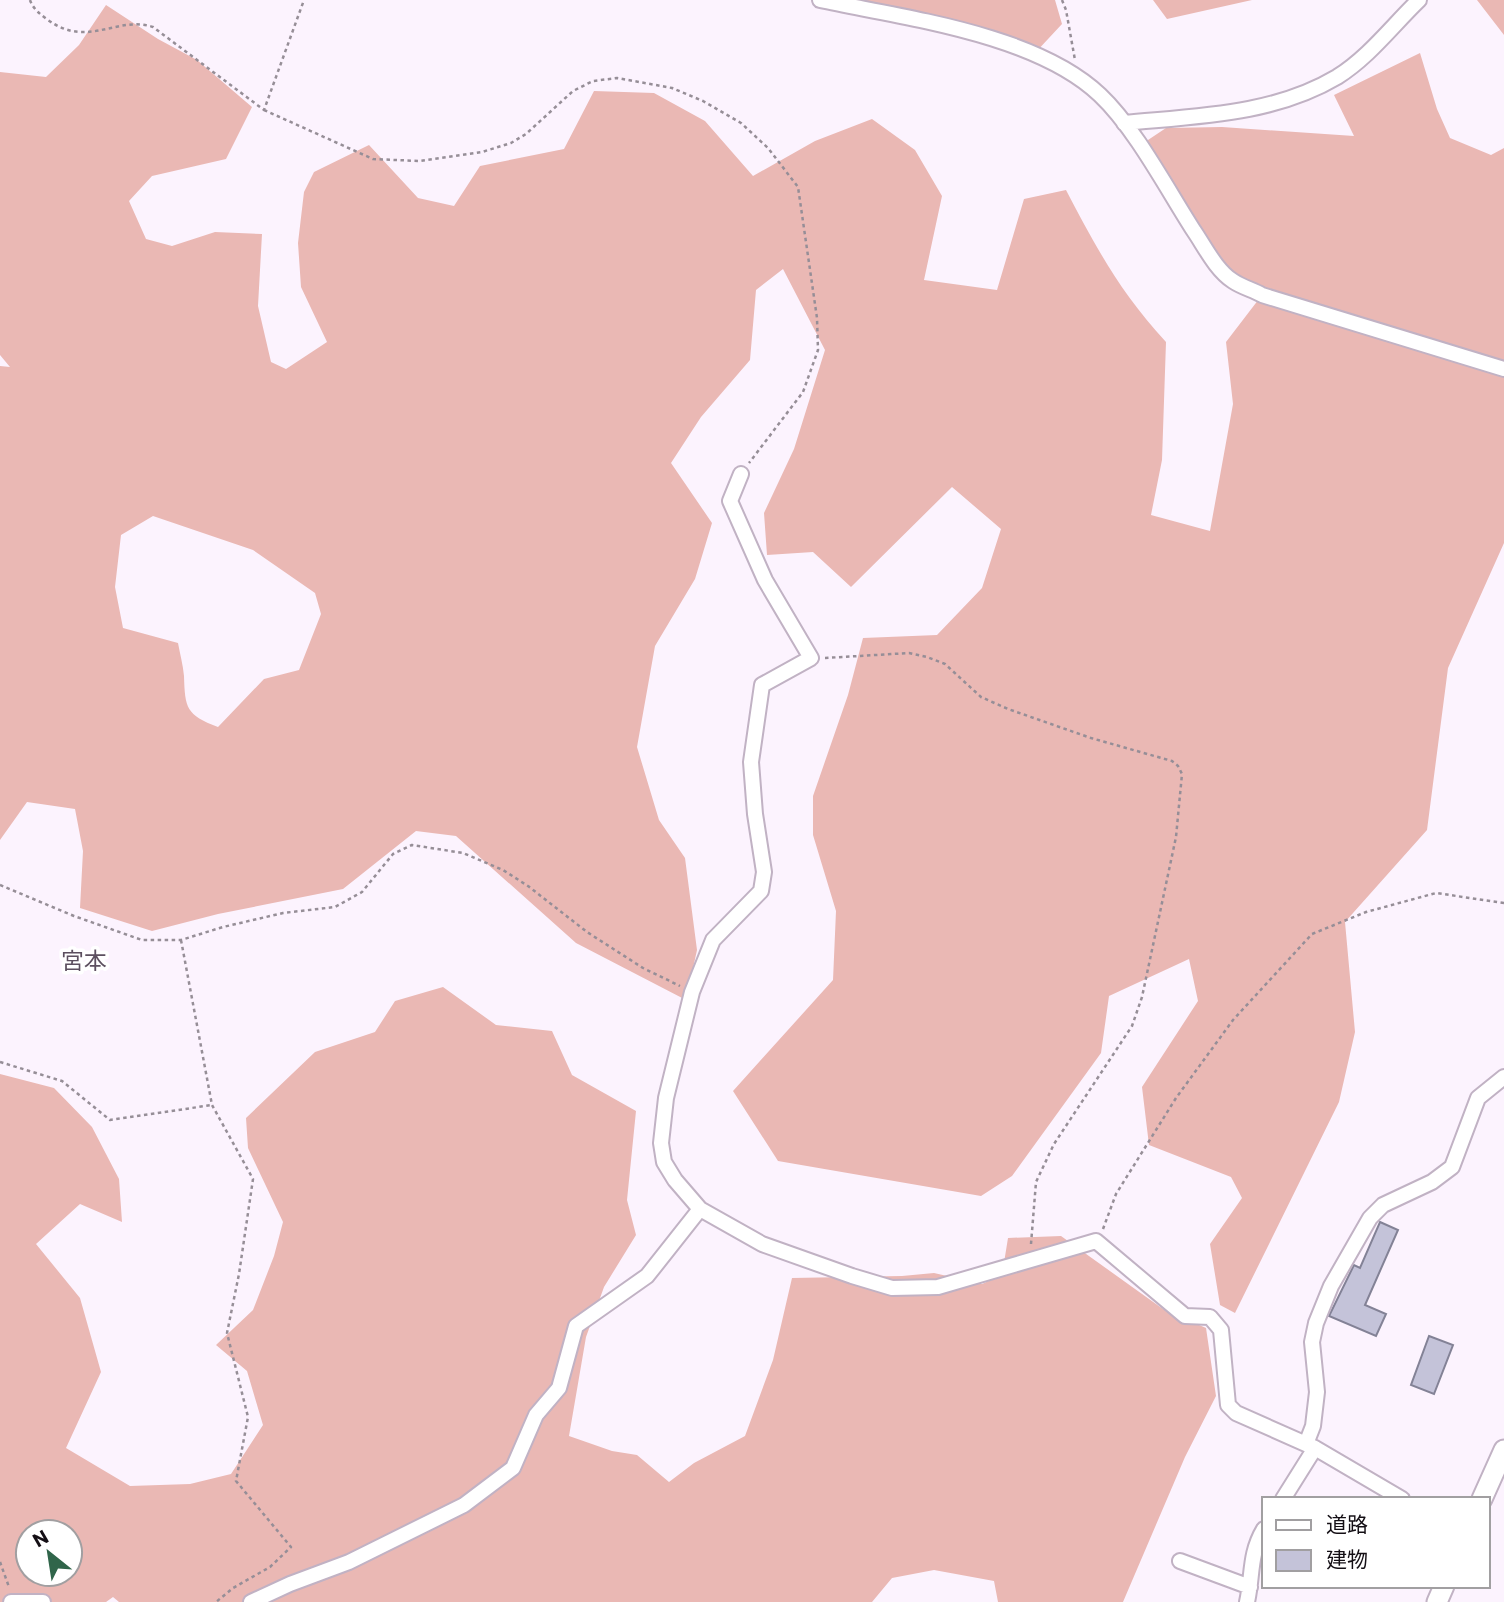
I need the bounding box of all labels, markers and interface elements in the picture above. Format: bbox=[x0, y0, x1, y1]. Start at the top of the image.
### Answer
district label: 宮本 bbox=[61, 946, 107, 974]
legend bbox=[1262, 1497, 1490, 1588]
text: 道路 bbox=[1326, 1511, 1368, 1536]
north arrow bbox=[14, 1518, 84, 1588]
text: N bbox=[28, 1524, 52, 1551]
text: 建物 bbox=[1326, 1546, 1368, 1571]

